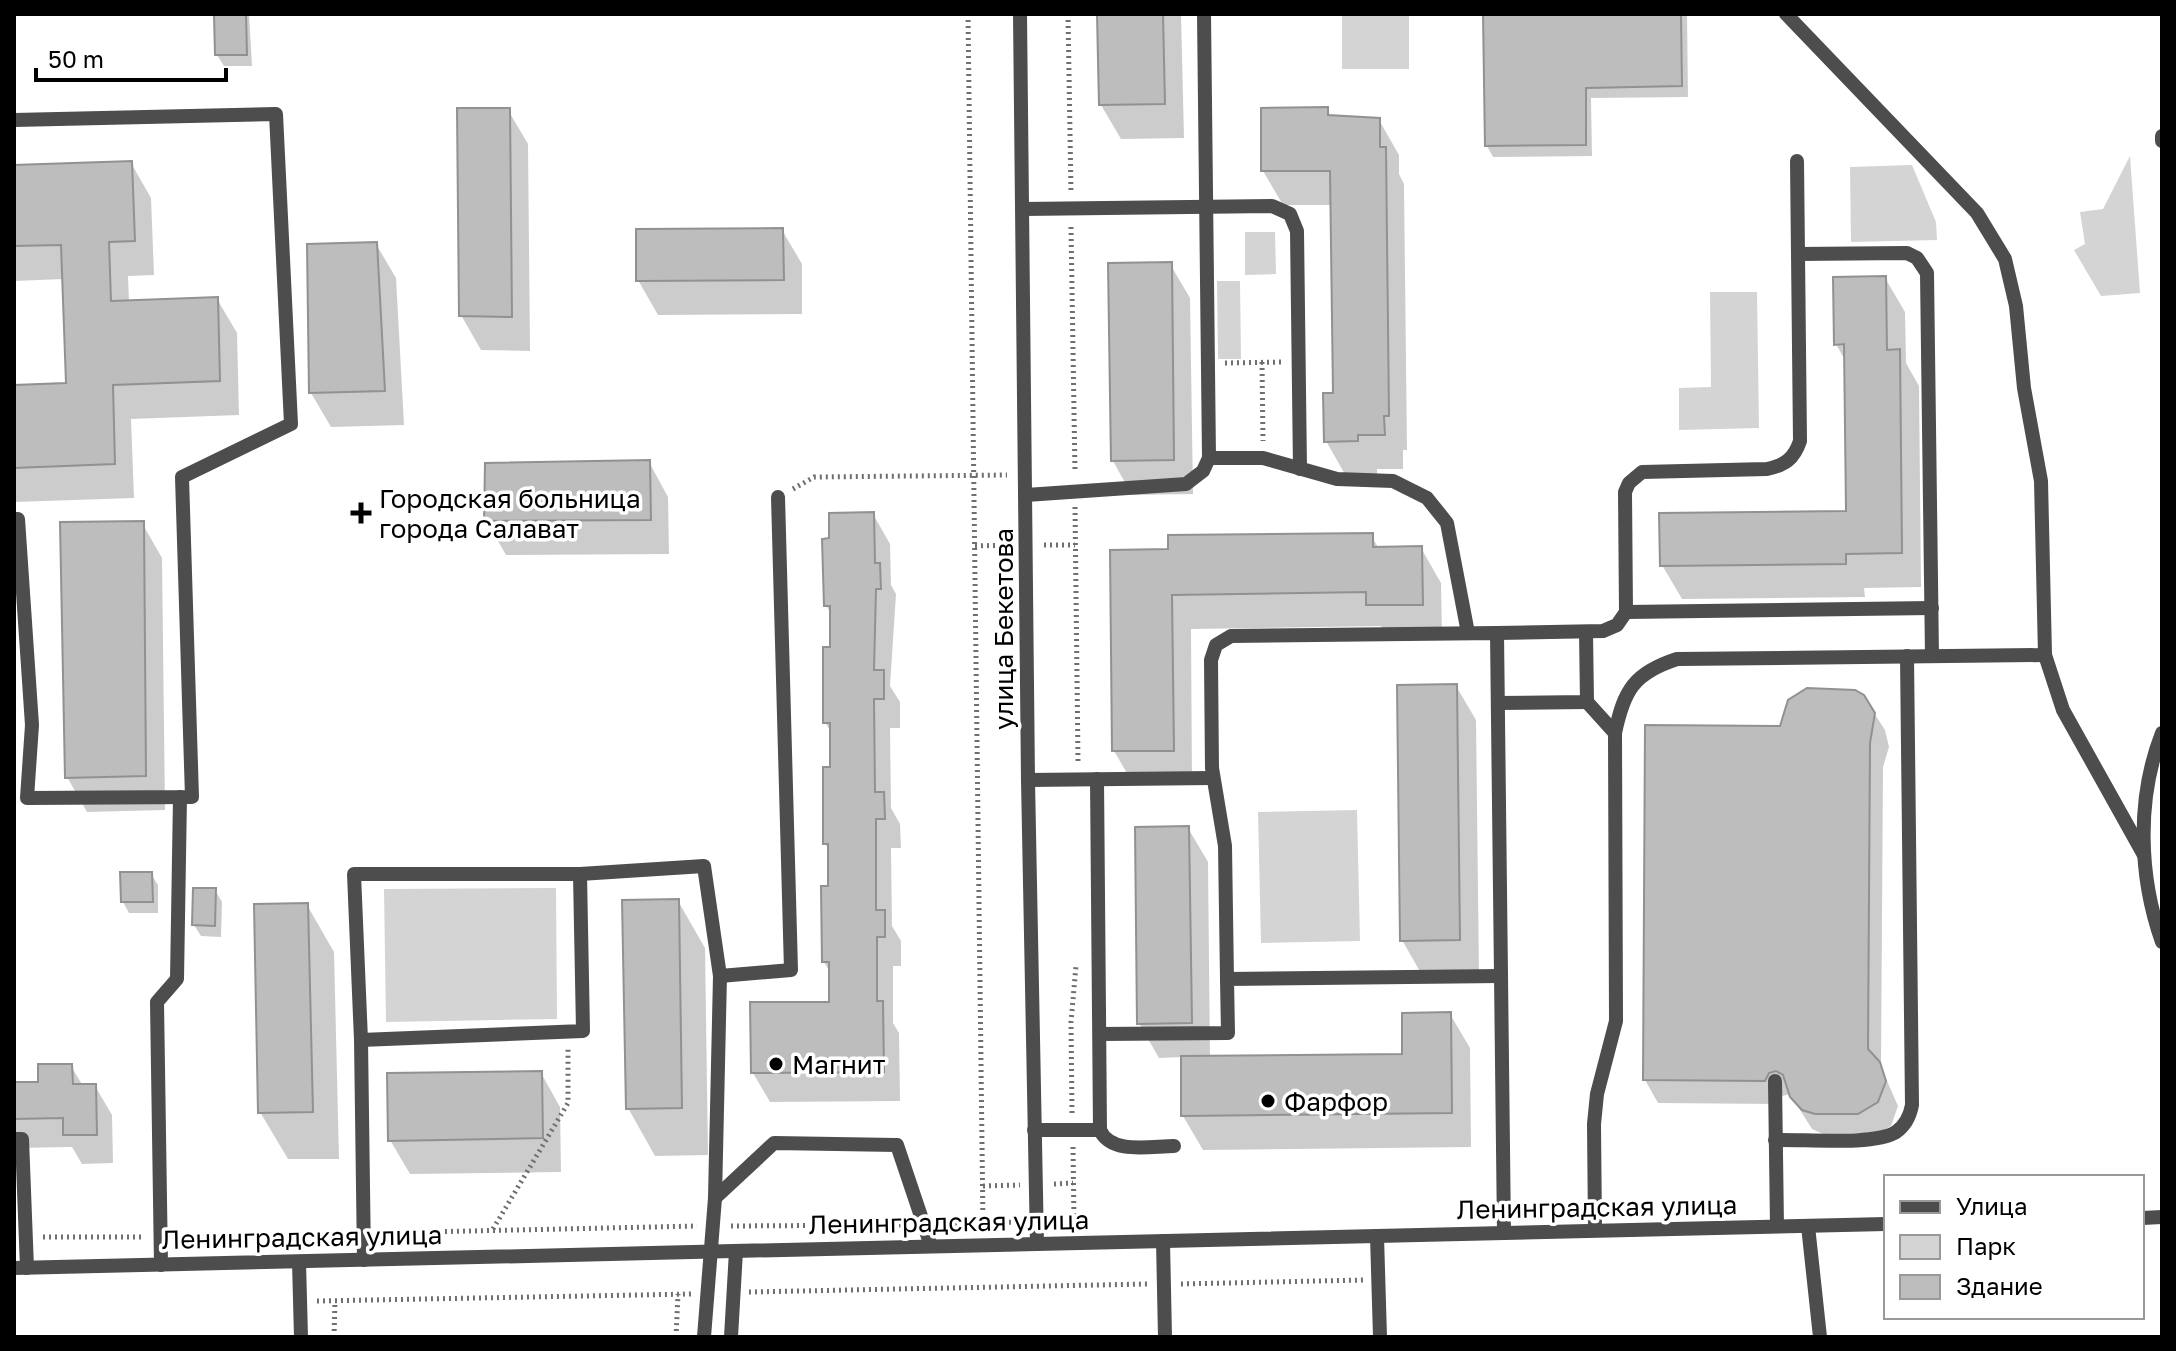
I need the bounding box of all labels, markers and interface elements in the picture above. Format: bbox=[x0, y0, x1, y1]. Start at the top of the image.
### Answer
scale bar bbox=[36, 32, 226, 82]
text: 50 m bbox=[48, 44, 104, 73]
place label: Городская больница города Салават bbox=[379, 483, 641, 544]
marker: Городская больница города Салават bbox=[350, 502, 372, 524]
street label: улица Бекетова bbox=[988, 528, 1019, 730]
place label: Магнит bbox=[792, 1049, 886, 1080]
marker: Магнит bbox=[767, 1055, 785, 1073]
place label: Фарфор bbox=[1284, 1086, 1388, 1117]
marker: Фарфор bbox=[1259, 1092, 1277, 1110]
legend bbox=[1884, 1175, 2144, 1319]
street label: Ленинградская улица bbox=[1456, 1189, 1738, 1225]
text: Улица bbox=[1956, 1191, 2028, 1220]
street label: Ленинградская улица bbox=[808, 1204, 1090, 1240]
street label: Ленинградская улица bbox=[161, 1219, 443, 1255]
text: Парк bbox=[1956, 1231, 2016, 1260]
text: Здание bbox=[1956, 1271, 2043, 1300]

